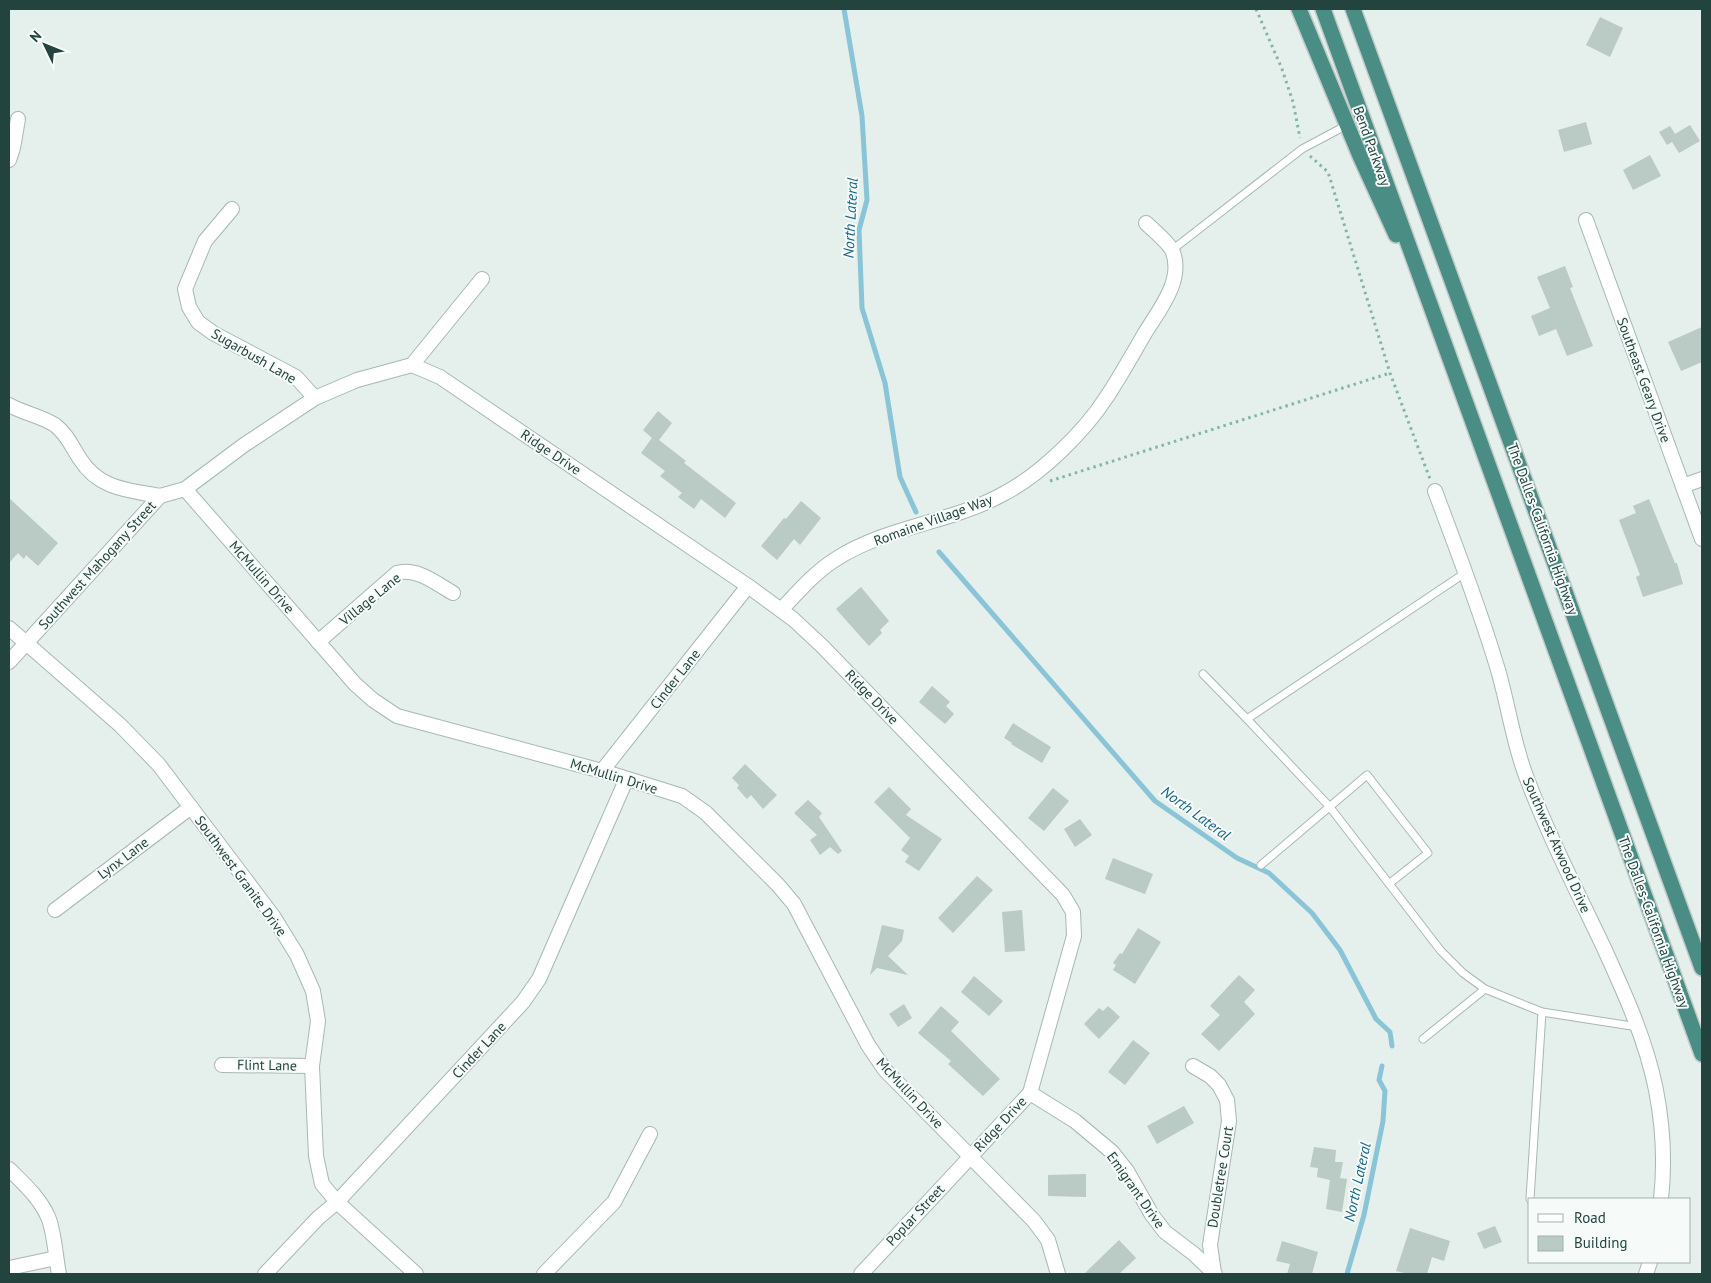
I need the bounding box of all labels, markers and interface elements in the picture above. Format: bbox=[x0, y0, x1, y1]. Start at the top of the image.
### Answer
north arrow bbox=[20, 20, 70, 70]
text: N bbox=[26, 27, 45, 46]
street label: Bend Parkway bbox=[1349, 104, 1395, 189]
water label: North Lateral bbox=[838, 177, 862, 259]
street label: Southeast Geary Drive bbox=[1613, 315, 1675, 445]
street label: Sugarbush Lane bbox=[208, 324, 300, 388]
street label: Ridge Drive bbox=[517, 425, 585, 479]
street label: The Dalles-California Highway bbox=[1503, 440, 1583, 618]
street label: Romaine Village Way bbox=[871, 490, 995, 550]
street label: Southwest Mahogany Street bbox=[34, 497, 160, 633]
street label: McMullin Drive bbox=[225, 537, 299, 617]
street label: Village Lane bbox=[335, 569, 404, 630]
street label: Cinder Lane bbox=[646, 645, 704, 713]
street label: Ridge Drive bbox=[841, 666, 903, 728]
street label: McMullin Drive bbox=[568, 754, 660, 798]
street label: Southwest Atwood Drive bbox=[1519, 774, 1595, 916]
water label: North Lateral bbox=[1158, 782, 1234, 844]
street label: Southwest Granite Drive bbox=[191, 812, 291, 940]
street label: Lynx Lane bbox=[94, 833, 152, 883]
street label: The Dalles-California Highway bbox=[1614, 833, 1694, 1011]
street label: Cinder Lane bbox=[448, 1018, 510, 1082]
street label: McMullin Drive bbox=[872, 1054, 948, 1132]
street label: Flint Lane bbox=[237, 1055, 297, 1075]
street label: Ridge Drive bbox=[970, 1092, 1030, 1156]
street label: Doubletree Court bbox=[1203, 1125, 1237, 1229]
water label: North Lateral bbox=[1339, 1141, 1375, 1223]
street label: Emigrant Drive bbox=[1103, 1148, 1169, 1232]
street label: Poplar Street bbox=[882, 1180, 948, 1250]
legend bbox=[1528, 1198, 1691, 1263]
text: Road bbox=[1574, 1208, 1606, 1227]
text: Building bbox=[1574, 1233, 1628, 1252]

